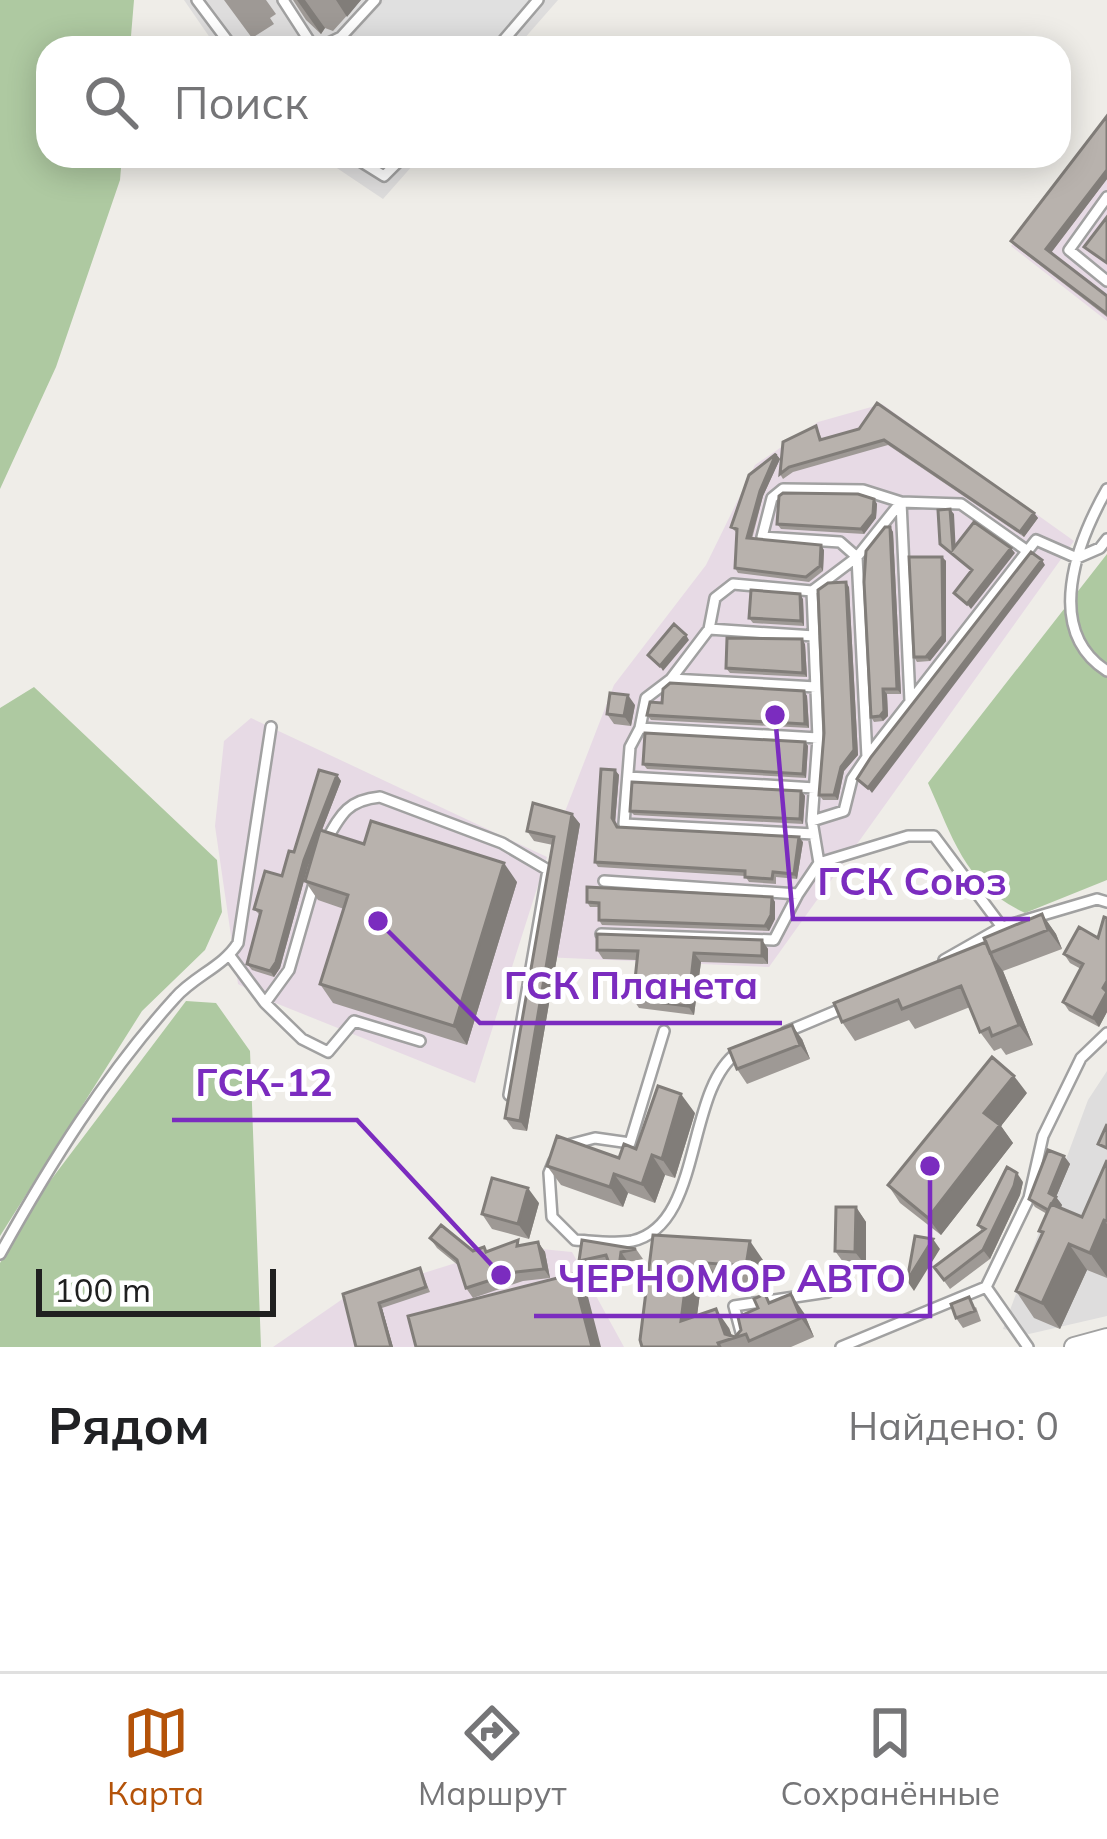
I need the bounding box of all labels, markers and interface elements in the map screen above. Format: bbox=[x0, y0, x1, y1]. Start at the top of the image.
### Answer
search box bbox=[36, 36, 1071, 168]
icon: search bbox=[78, 69, 144, 135]
text: Поиск bbox=[174, 74, 308, 130]
callout: ГСК Союз bbox=[793, 844, 1030, 919]
text: ГСК Союз bbox=[817, 856, 1007, 905]
callout: ГСК Планета bbox=[480, 948, 782, 1023]
text: ГСК Планета bbox=[504, 960, 758, 1009]
callout: ГСК-12 bbox=[172, 1045, 357, 1120]
text: ГСК-12 bbox=[195, 1057, 333, 1106]
callout: ЧЕРНОМОР АВТО bbox=[534, 1241, 930, 1316]
text: ЧЕРНОМОР АВТО bbox=[558, 1253, 906, 1302]
scale bar bbox=[36, 1263, 276, 1316]
text: 100 m bbox=[54, 1269, 151, 1310]
text: Рядом bbox=[48, 1393, 210, 1457]
text: Найдено: 0 bbox=[848, 1401, 1059, 1450]
tab: Карта bbox=[107, 1700, 204, 1813]
tab: Маршрут bbox=[418, 1700, 566, 1813]
tab: Сохранённые bbox=[780, 1700, 1000, 1813]

